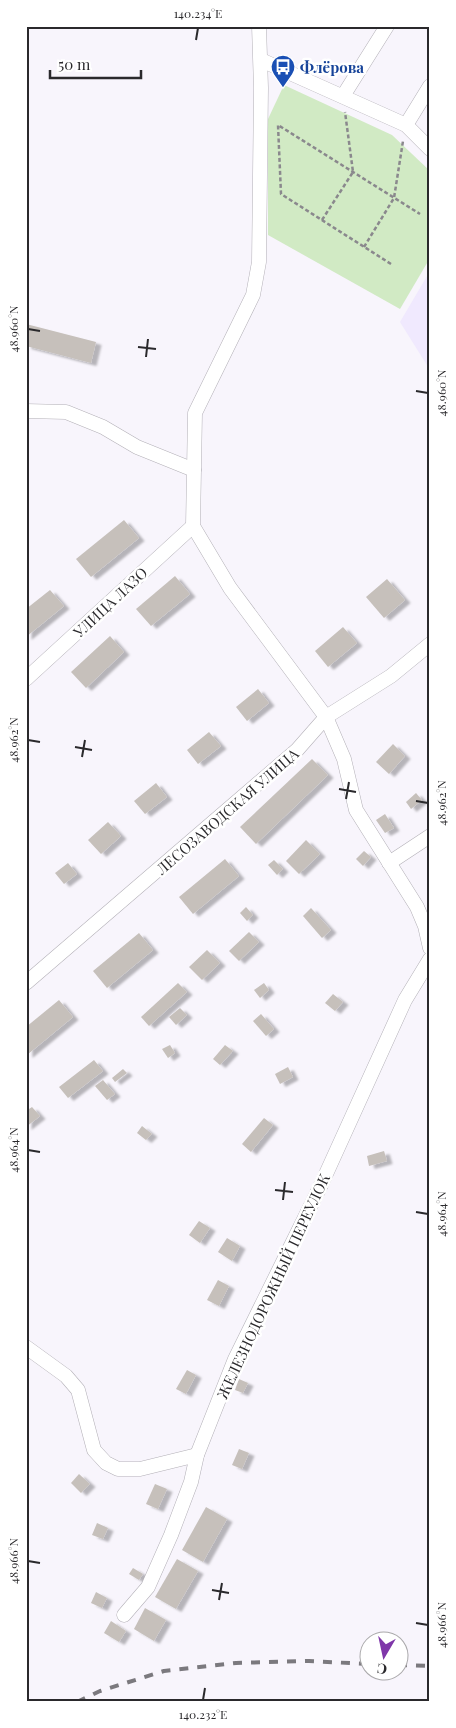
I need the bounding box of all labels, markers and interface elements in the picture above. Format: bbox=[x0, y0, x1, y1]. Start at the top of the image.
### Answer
text: 140.234°E bbox=[174, 5, 222, 21]
scale bar bbox=[50, 48, 141, 80]
text: 50 m bbox=[58, 54, 91, 74]
bus stop icon: Флёрова bbox=[270, 54, 296, 88]
place label: Флёрова bbox=[300, 57, 364, 77]
text: 48.960°N bbox=[5, 305, 21, 352]
text: 48.960°N bbox=[433, 369, 449, 416]
street label: УЛИЦА ЛАЗО bbox=[68, 562, 151, 642]
text: 48.962°N bbox=[5, 717, 21, 763]
street label: ЛЕСОЗАВОДСКАЯ УЛИЦА bbox=[151, 743, 303, 879]
text: 48.962°N bbox=[433, 780, 449, 826]
text: 48.964°N bbox=[5, 1127, 21, 1173]
street label: ЖЕЛЕЗНОДОРОЖНЫЙ ПЕРЕУЛОК bbox=[212, 1170, 334, 1402]
text: 48.964°N bbox=[433, 1191, 449, 1237]
text: 48.966°N bbox=[5, 1537, 21, 1584]
text: 48.966°N bbox=[433, 1601, 449, 1648]
north arrow bbox=[358, 1630, 408, 1680]
text: С bbox=[375, 1659, 388, 1679]
text: 140.232°E bbox=[179, 1706, 227, 1722]

